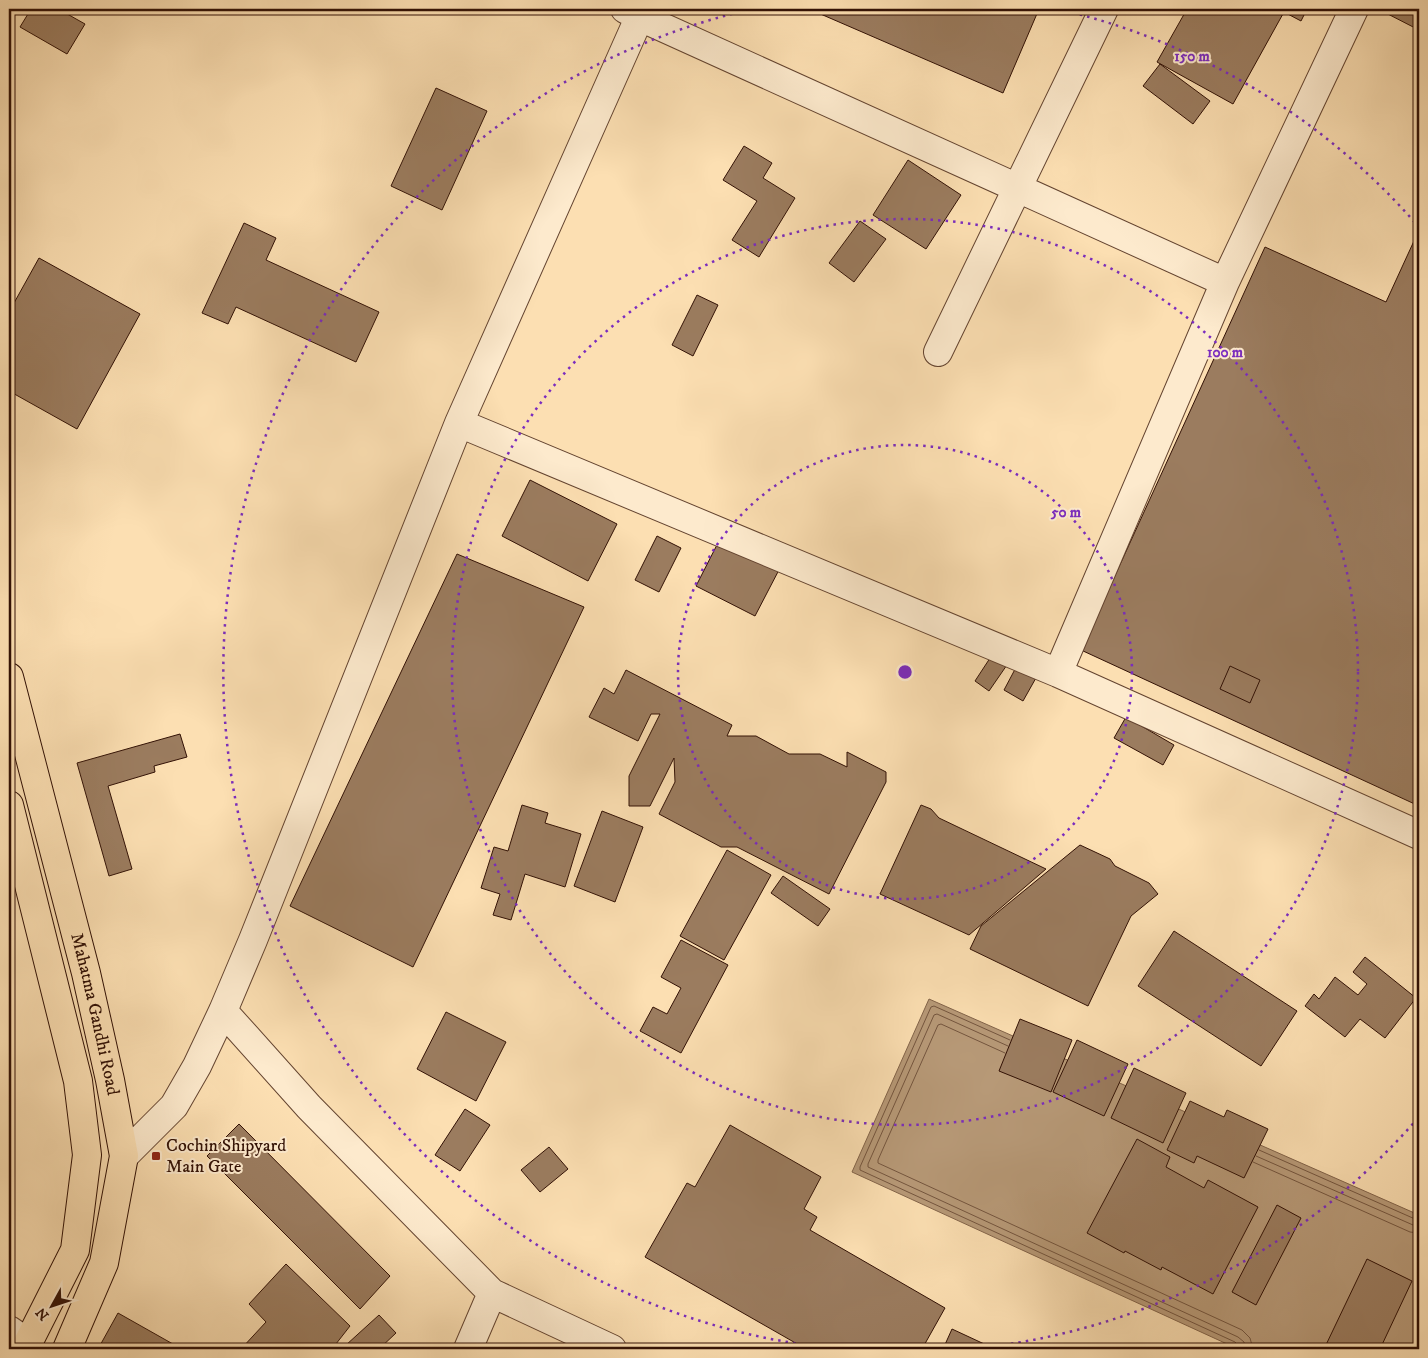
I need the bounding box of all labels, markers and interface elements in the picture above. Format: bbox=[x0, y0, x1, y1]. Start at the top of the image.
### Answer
text: 150 m bbox=[1174, 47, 1210, 66]
text: 100 m bbox=[1207, 343, 1244, 362]
text: 50 m bbox=[1050, 503, 1082, 522]
centre of rings bbox=[896, 663, 914, 681]
street label: Mahatma Gandhi Road bbox=[65, 931, 124, 1097]
place label: Cochin Shipyard Main Gate bbox=[166, 1135, 286, 1178]
marker: Cochin Shipyard Main Gate bbox=[150, 1150, 162, 1162]
north arrow bbox=[28, 1280, 78, 1330]
text: N bbox=[32, 1303, 53, 1324]

